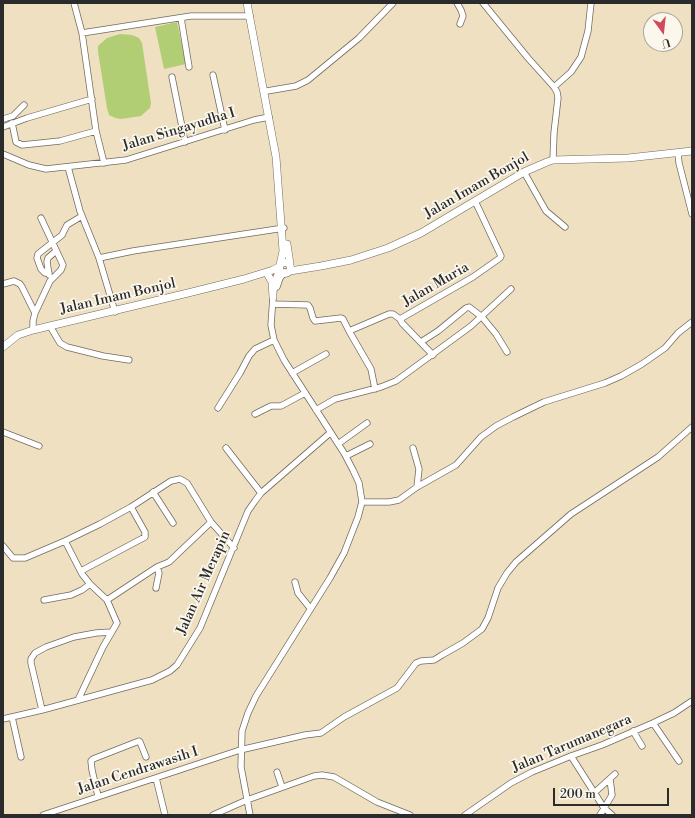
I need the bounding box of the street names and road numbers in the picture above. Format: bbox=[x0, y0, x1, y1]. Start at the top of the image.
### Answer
street label: Jalan Singayudha I bbox=[121, 105, 237, 155]
street label: Jalan Imam Bonjol bbox=[422, 149, 532, 223]
street label: Jalan Muria bbox=[400, 259, 472, 311]
street label: Jalan Imam Bonjol bbox=[59, 276, 177, 318]
street label: Jalan Air Merapin bbox=[174, 528, 234, 638]
street label: Jalan Tarumanegara bbox=[510, 711, 634, 777]
street label: Jalan Cendrawasih I bbox=[76, 744, 200, 798]

